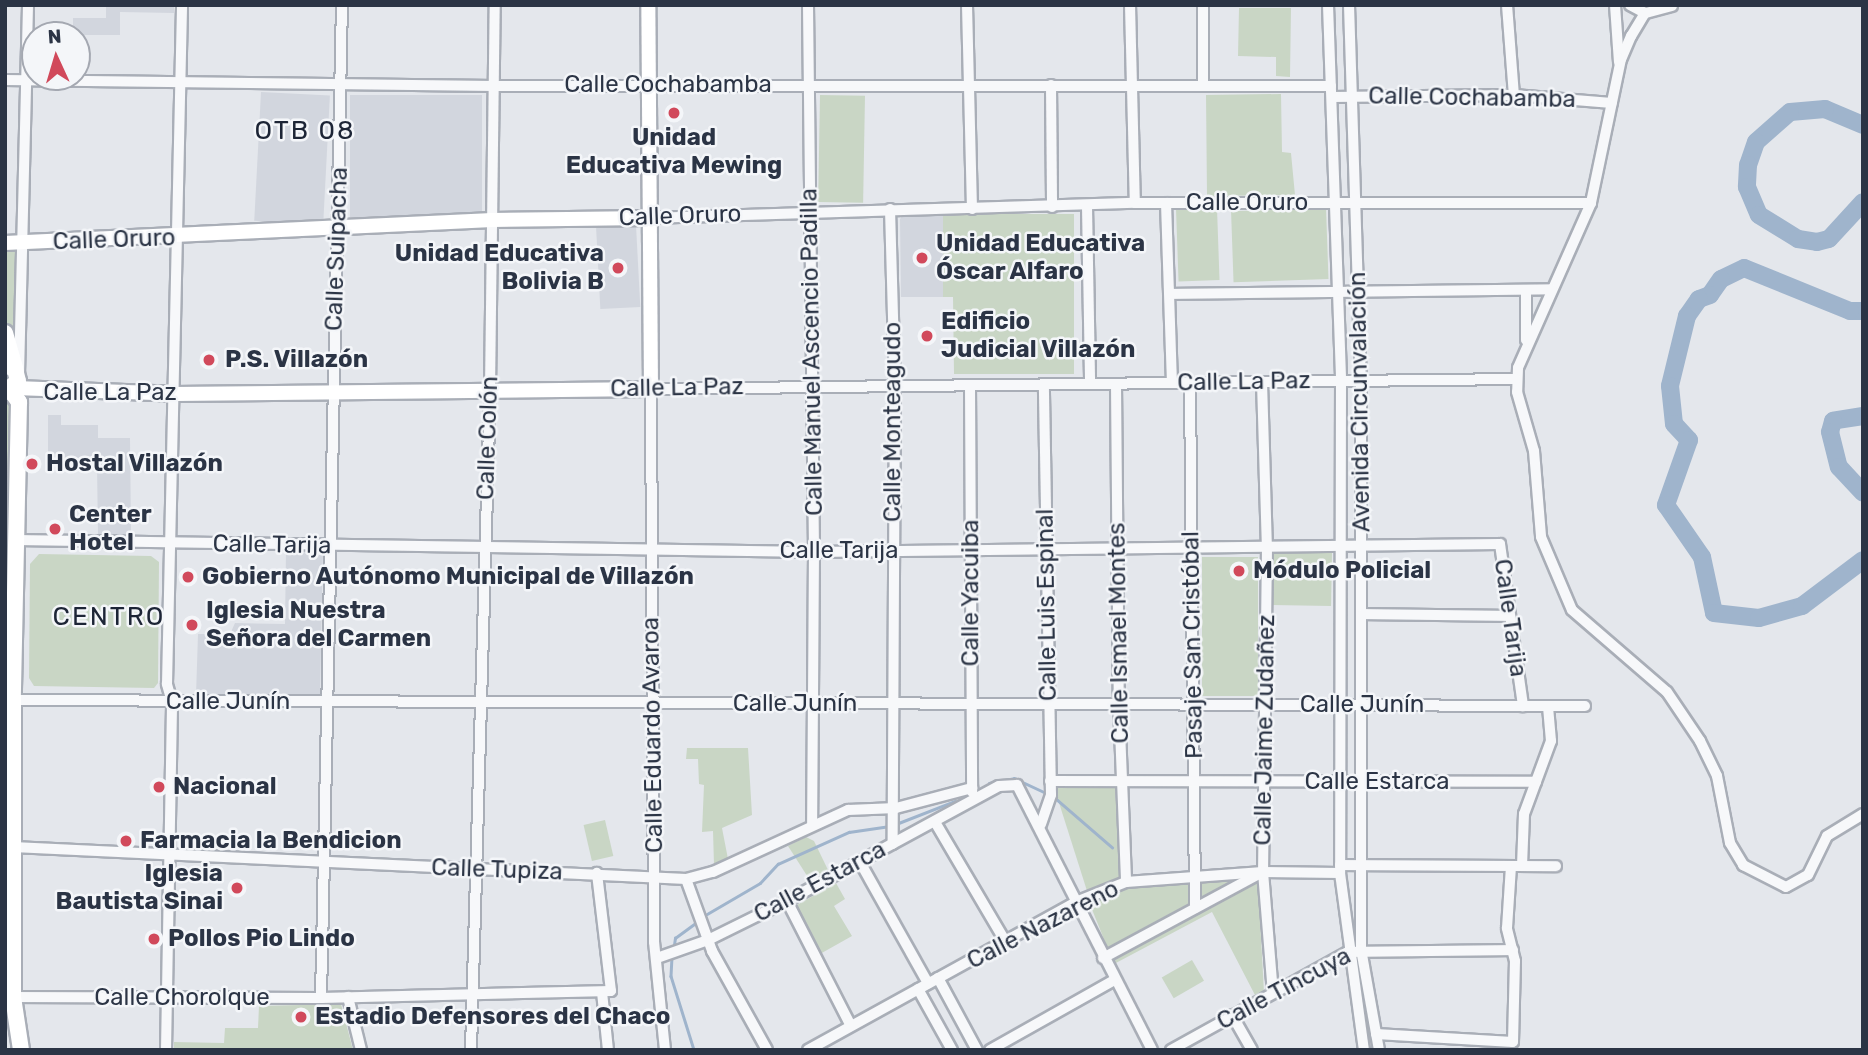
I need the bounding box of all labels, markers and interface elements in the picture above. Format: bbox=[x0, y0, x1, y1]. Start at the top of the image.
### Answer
north arrow bbox=[21, 21, 91, 91]
text: N bbox=[47, 25, 62, 48]
street label: Calle Cochabamba bbox=[564, 71, 772, 99]
street label: Calle Cochabamba bbox=[1368, 82, 1576, 114]
marker: Unidad Educativa Mewing bbox=[666, 105, 682, 121]
district label: OTB 08 bbox=[255, 115, 355, 147]
place label: Unidad Educativa Mewing bbox=[566, 124, 782, 180]
street label: Calle Suipacha bbox=[320, 167, 354, 331]
street label: Calle Manuel Ascencio Padilla bbox=[795, 188, 829, 516]
street label: Calle Oruro bbox=[1186, 189, 1308, 217]
street label: Calle Oruro bbox=[618, 199, 742, 233]
street label: Calle Oruro bbox=[52, 223, 176, 257]
place label: Unidad Educativa Óscar Alfaro bbox=[936, 230, 1145, 286]
place label: Unidad Educativa Bolivia B bbox=[395, 240, 604, 296]
marker: Unidad Educativa Óscar Alfaro bbox=[914, 250, 930, 266]
marker: Unidad Educativa Bolivia B bbox=[610, 260, 626, 276]
street label: Avenida Circunvalación bbox=[1343, 272, 1377, 532]
place label: Edificio Judicial Villazón bbox=[941, 308, 1136, 364]
street label: Calle Monteagudo bbox=[879, 322, 907, 522]
marker: Edificio Judicial Villazón bbox=[919, 328, 935, 344]
place label: P.S. Villazón bbox=[225, 346, 369, 374]
marker: P.S. Villazón bbox=[199, 350, 219, 370]
street label: Calle La Paz bbox=[1177, 366, 1311, 398]
street label: Calle La Paz bbox=[610, 372, 744, 404]
street label: Calle Colón bbox=[471, 375, 505, 501]
street label: Calle La Paz bbox=[43, 379, 177, 407]
place label: Hostal Villazón bbox=[46, 450, 223, 478]
marker: Hostal Villazón bbox=[24, 456, 40, 472]
place label: Center Hotel bbox=[69, 501, 152, 557]
street label: Calle Luis Espinal bbox=[1031, 509, 1063, 701]
street label: Calle Yacuiba bbox=[957, 519, 985, 667]
marker: Center Hotel bbox=[47, 521, 63, 537]
street label: Calle Ismael Montes bbox=[1103, 522, 1135, 744]
street label: Calle Tarija bbox=[212, 530, 332, 560]
street label: Pasaje San Cristóbal bbox=[1177, 531, 1209, 759]
street label: Calle Tarija bbox=[779, 537, 899, 565]
place label: Módulo Policial bbox=[1253, 557, 1431, 585]
street label: Calle Tarija bbox=[1487, 557, 1533, 679]
place label: Gobierno Autónomo Municipal de Villazón bbox=[202, 563, 695, 591]
marker: Módulo Policial bbox=[1231, 563, 1247, 579]
marker: Gobierno Autónomo Municipal de Villazón bbox=[180, 569, 196, 585]
place label: Iglesia Nuestra Señora del Carmen bbox=[206, 597, 431, 653]
district label: CENTRO bbox=[53, 601, 165, 633]
street label: Calle Jaime Zudañez bbox=[1249, 614, 1281, 846]
street label: Calle Eduardo Avaroa bbox=[637, 616, 669, 854]
marker: Iglesia Nuestra Señora del Carmen bbox=[184, 617, 200, 633]
street label: Calle Junín bbox=[166, 688, 290, 716]
street label: Calle Junín bbox=[733, 690, 857, 718]
street label: Calle Junín bbox=[1300, 691, 1424, 719]
street label: Calle Estarca bbox=[1305, 768, 1449, 796]
place label: Nacional bbox=[173, 773, 277, 801]
marker: Nacional bbox=[151, 779, 167, 795]
place label: Farmacia la Bendicion bbox=[140, 827, 402, 855]
marker: Farmacia la Bendicion bbox=[118, 833, 134, 849]
street label: Calle Estarca bbox=[749, 835, 891, 929]
street label: Calle Tupiza bbox=[430, 853, 564, 887]
place label: Iglesia Bautista Sinai bbox=[56, 860, 223, 916]
street label: Calle Nazareno bbox=[962, 874, 1124, 976]
marker: Iglesia Bautista Sinai bbox=[229, 880, 245, 896]
place label: Pollos Pio Lindo bbox=[168, 925, 355, 953]
marker: Pollos Pio Lindo bbox=[146, 931, 162, 947]
street label: Calle Tincuya bbox=[1212, 942, 1356, 1036]
street label: Calle Chorolque bbox=[94, 984, 270, 1012]
place label: Estadio Defensores del Chaco bbox=[315, 1003, 670, 1031]
marker: Estadio Defensores del Chaco bbox=[293, 1009, 309, 1025]

